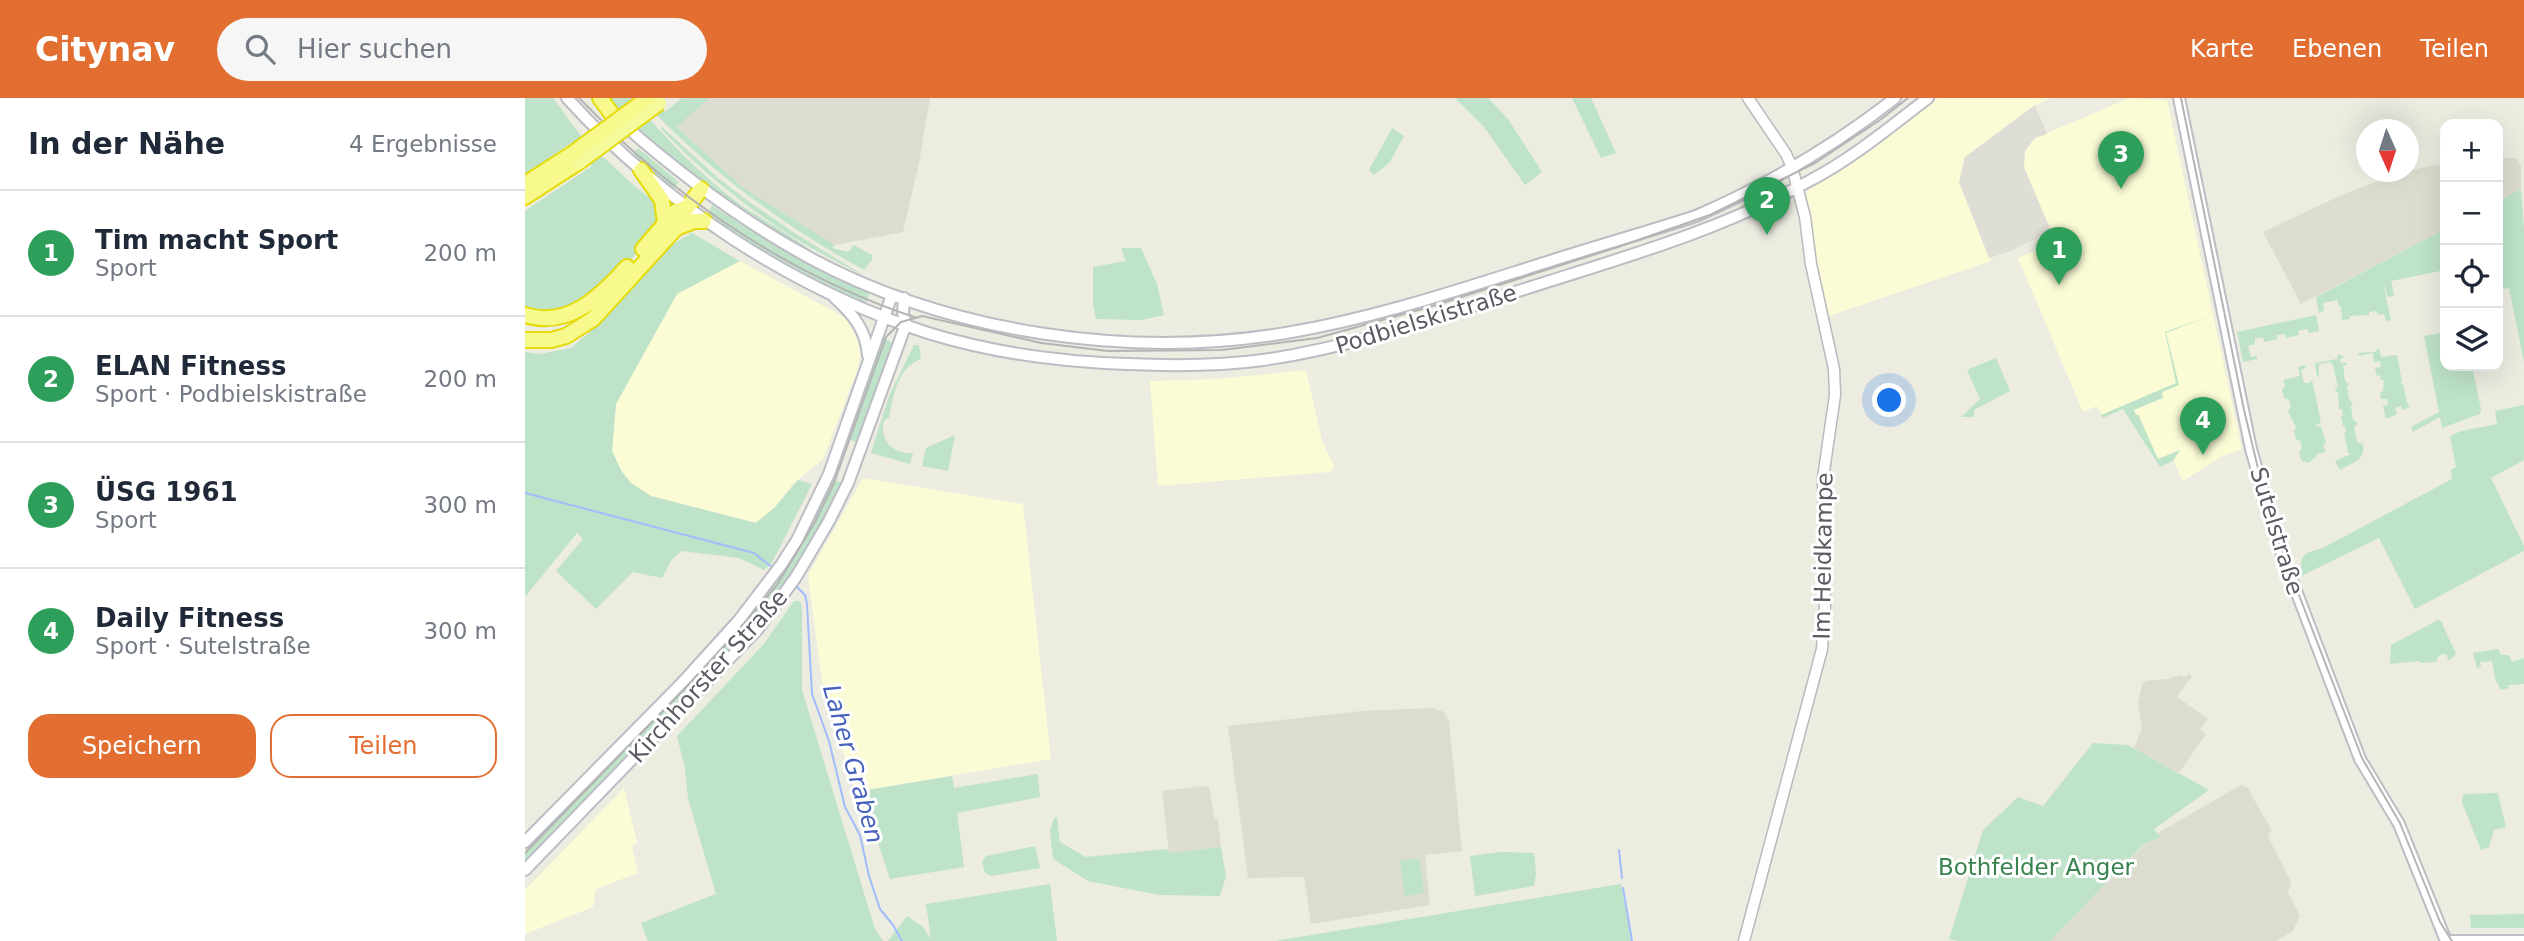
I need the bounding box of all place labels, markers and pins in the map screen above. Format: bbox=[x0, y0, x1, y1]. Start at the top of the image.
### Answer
pin: 3 bbox=[2098, 131, 2144, 189]
pin: 2 bbox=[1744, 177, 1790, 235]
pin: 1 bbox=[2036, 227, 2082, 285]
pin: 4 bbox=[2180, 397, 2226, 455]

